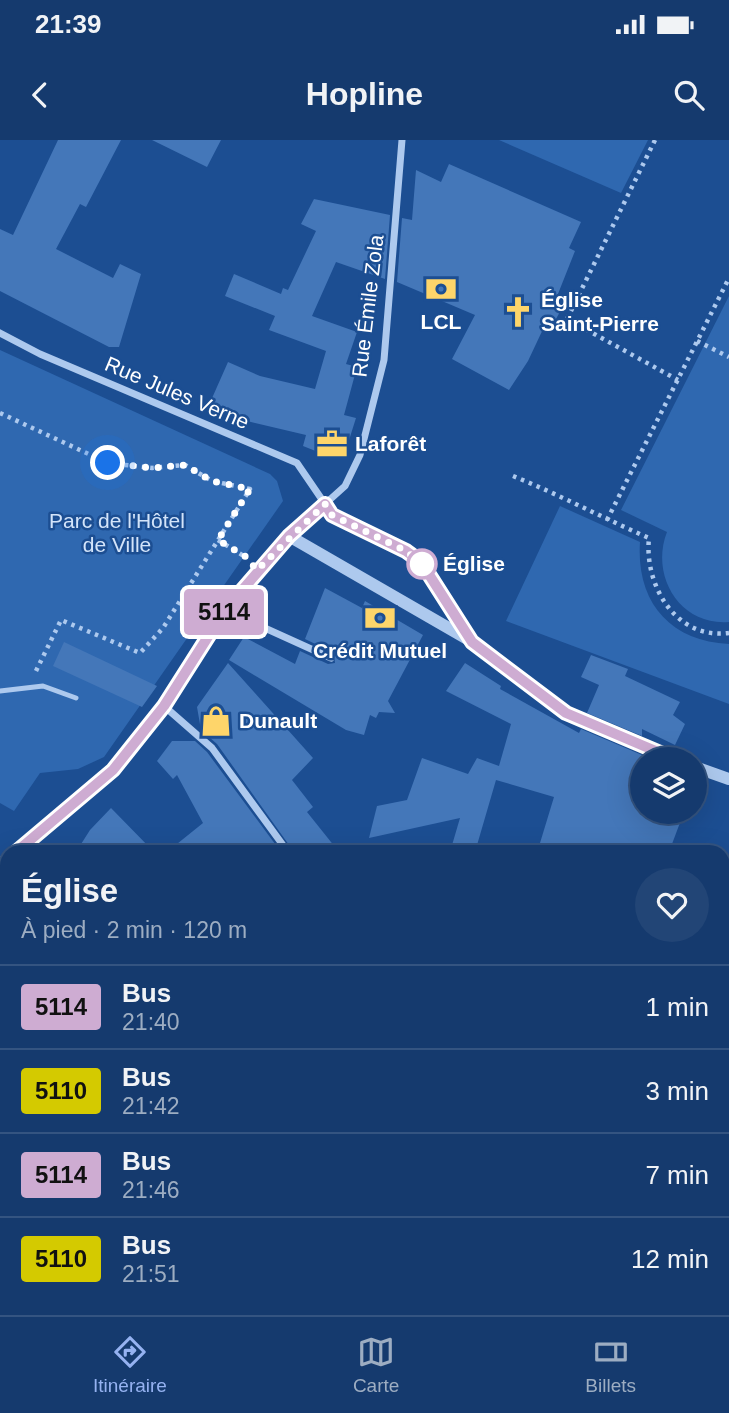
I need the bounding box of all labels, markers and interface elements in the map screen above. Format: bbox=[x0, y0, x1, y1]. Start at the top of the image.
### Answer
text: 21:39 bbox=[35, 9, 102, 39]
icon: back bbox=[21, 76, 59, 114]
text: Hopline bbox=[306, 76, 423, 112]
icon: search bbox=[670, 76, 708, 114]
street label: Rue Émile Zola bbox=[347, 233, 388, 379]
bank icon: LCL bbox=[424, 272, 458, 306]
place label: Église Saint-Pierre bbox=[541, 288, 659, 335]
church icon: Église Saint-Pierre bbox=[501, 295, 535, 329]
place label: LCL bbox=[421, 310, 462, 333]
street label: Rue Jules Verne bbox=[102, 352, 253, 433]
office icon: Laforêt bbox=[315, 427, 349, 461]
place label: Laforêt bbox=[355, 432, 426, 455]
your location bbox=[90, 445, 125, 480]
park label: Parc de l'Hôtel de Ville bbox=[49, 509, 185, 556]
marker: Église bbox=[407, 549, 437, 579]
place label: Église bbox=[443, 552, 505, 575]
line badge: 5114 bbox=[175, 589, 273, 635]
text: 5114 bbox=[198, 598, 250, 625]
bank icon: Crédit Mutuel bbox=[363, 601, 397, 635]
place label: Crédit Mutuel bbox=[313, 639, 447, 662]
shop icon: Dunault bbox=[199, 704, 233, 738]
place label: Dunault bbox=[239, 709, 317, 732]
map controls bbox=[630, 747, 707, 824]
button: layers bbox=[630, 747, 707, 824]
button: heart bbox=[635, 868, 709, 942]
text: Église bbox=[21, 872, 118, 909]
text: À pied · 2 min · 120 m bbox=[21, 917, 247, 943]
text: Bus bbox=[122, 978, 171, 1008]
text: 1 min bbox=[645, 992, 709, 1022]
text: 5114 bbox=[35, 993, 87, 1020]
text: 21:40 bbox=[122, 1009, 180, 1035]
text: Bus bbox=[122, 1062, 171, 1092]
text: 3 min bbox=[645, 1076, 709, 1106]
text: 5110 bbox=[35, 1077, 87, 1104]
text: 21:42 bbox=[122, 1093, 180, 1119]
text: Bus bbox=[122, 1146, 171, 1176]
text: 7 min bbox=[645, 1160, 709, 1190]
text: 5114 bbox=[35, 1161, 87, 1188]
text: 21:46 bbox=[122, 1177, 180, 1203]
text: Bus bbox=[122, 1230, 171, 1260]
text: 12 min bbox=[631, 1244, 709, 1274]
text: 5110 bbox=[35, 1245, 87, 1272]
text: 21:51 bbox=[122, 1261, 180, 1287]
tab: Itinéraire bbox=[93, 1333, 167, 1397]
tab: Carte bbox=[353, 1333, 399, 1397]
tab: Billets bbox=[585, 1333, 636, 1397]

